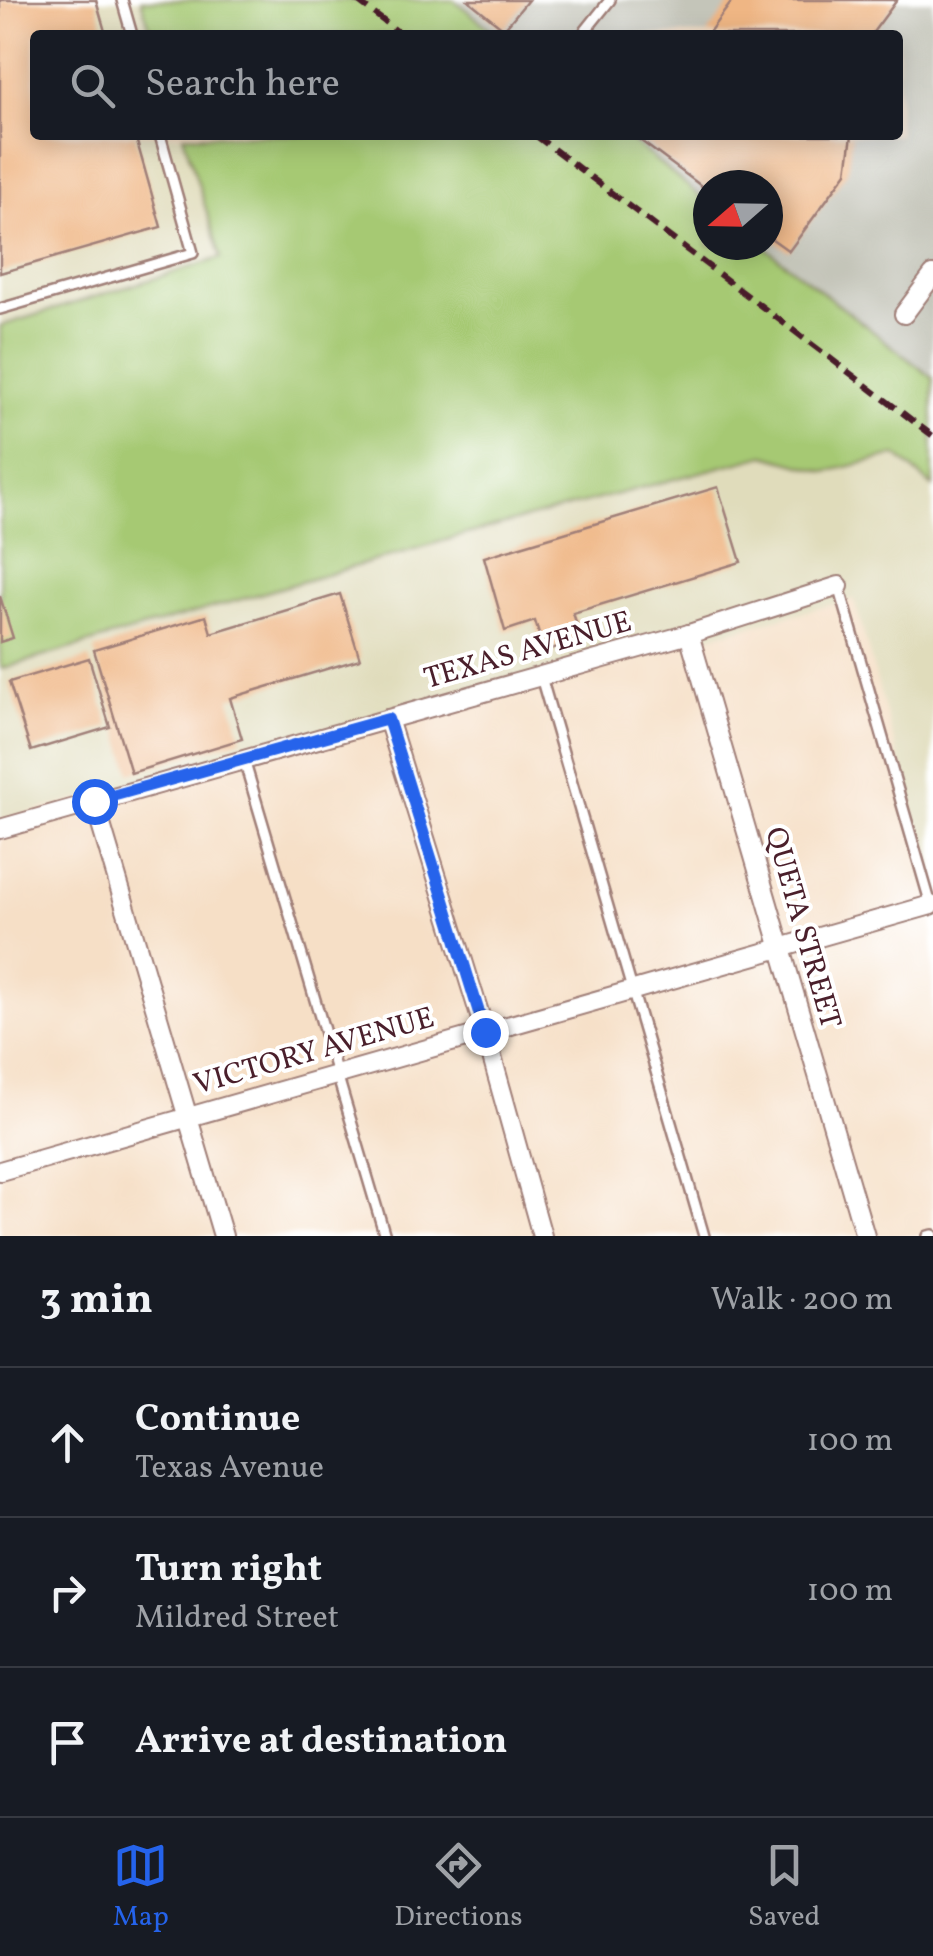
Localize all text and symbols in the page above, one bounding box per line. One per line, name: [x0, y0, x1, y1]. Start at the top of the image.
search box: [30, 30, 903, 140]
icon: search: [65, 58, 120, 113]
text: Search here: [145, 59, 340, 112]
north arrow: [693, 170, 783, 260]
street label: TEXAS AVENUE: [419, 601, 637, 701]
route start: [72, 779, 118, 825]
street label: QUETA STREET: [753, 822, 851, 1034]
street label: VICTORY AVENUE: [189, 998, 439, 1106]
route end: [463, 1010, 509, 1056]
text: 3 min: [40, 1272, 153, 1331]
text: Walk · 200 m: [710, 1279, 893, 1323]
text: Continue: [135, 1394, 300, 1447]
icon: ahead: [40, 1415, 95, 1470]
text: 100 m: [807, 1420, 893, 1464]
text: Texas Avenue: [135, 1447, 324, 1491]
text: Turn right: [135, 1544, 322, 1597]
icon: right: [40, 1565, 95, 1620]
text: 100 m: [807, 1570, 893, 1614]
text: Mildred Street: [135, 1597, 339, 1641]
icon: arrive: [40, 1715, 95, 1770]
text: Arrive at destination: [135, 1716, 508, 1769]
tab: Map: [113, 1838, 169, 1937]
tab: Directions: [394, 1838, 523, 1937]
tab: Saved: [748, 1838, 820, 1937]

